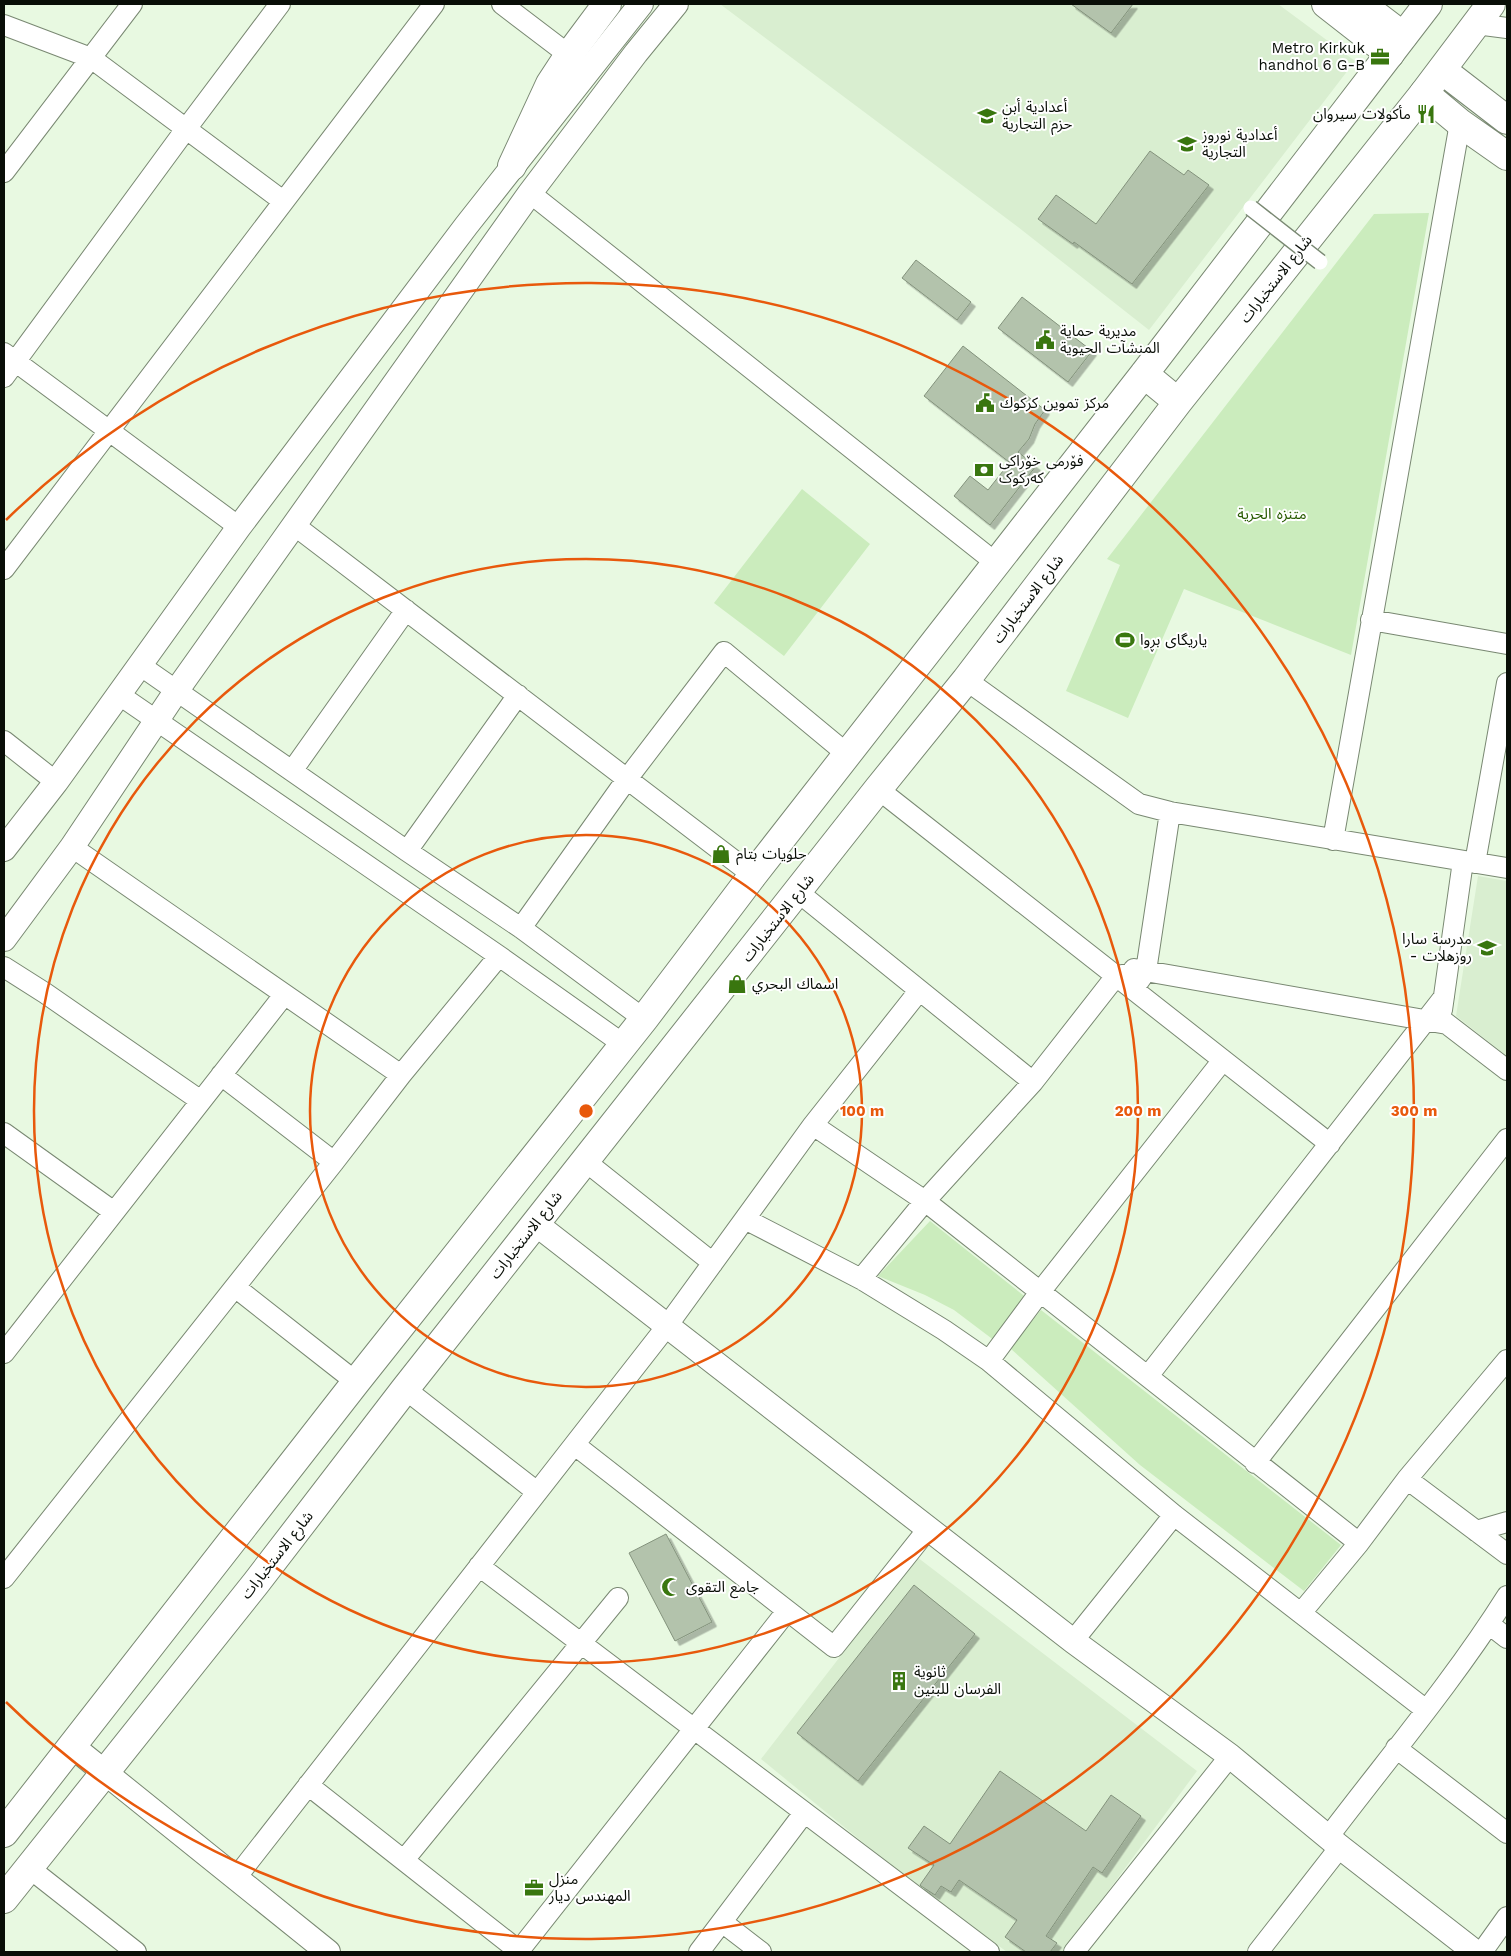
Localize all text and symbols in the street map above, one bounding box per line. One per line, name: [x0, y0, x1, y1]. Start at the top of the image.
place label: Metro Kirkuk handhol 6 G-B: [1259, 39, 1365, 74]
office icon: Metro Kirkuk handhol 6 G-B: [1369, 46, 1391, 68]
place label: أعدادية أبن حزم التجارية: [1002, 98, 1073, 135]
restaurant icon: مأكولات سيروان: [1415, 103, 1437, 125]
school or university icon: أعدادية أبن حزم التجارية: [976, 105, 998, 127]
place label: مأكولات سيروان: [1313, 105, 1411, 123]
place label: أعدادية نوروز التجارية: [1201, 126, 1278, 161]
school or university icon: أعدادية نوروز التجارية: [1176, 133, 1198, 155]
street label: شارع الاستخبارات: [1236, 231, 1318, 328]
place label: مديرية حماية المنشآت الحيوية: [1060, 322, 1160, 357]
public building icon: مديرية حماية المنشآت الحيوية: [1034, 329, 1056, 351]
public building icon: مركز تموين كركوك: [974, 392, 996, 414]
place label: مركز تموين كركوك: [1000, 394, 1109, 412]
place label: فۆرمی خۆراکی کەرکوک: [999, 452, 1084, 487]
bank icon: فۆرمی خۆراکی کەرکوک: [973, 459, 995, 481]
park label: متنزه الحرية: [1237, 505, 1307, 523]
street label: شارع الاستخبارات: [989, 551, 1070, 649]
sports icon: یاریگای بڕوا: [1114, 629, 1136, 651]
place label: یاریگای بڕوا: [1140, 631, 1207, 652]
shop icon: حلويات بتام: [710, 843, 732, 865]
place label: حلويات بتام: [736, 845, 807, 865]
street label: شارع الاستخبارات: [738, 870, 820, 967]
place label: مدرسة سارا - روزهلات: [1402, 930, 1472, 965]
school or university icon: مدرسة سارا - روزهلات: [1476, 937, 1498, 959]
shop icon: اسماك البحري: [726, 973, 748, 995]
place label: اسماك البحري: [752, 975, 838, 995]
centre of rings: [577, 1102, 595, 1120]
text: 100 m: [840, 1102, 884, 1120]
text: 200 m: [1115, 1102, 1161, 1120]
text: 300 m: [1391, 1102, 1437, 1120]
street label: شارع الاستخبارات: [486, 1187, 568, 1284]
street label: شارع الاستخبارات: [237, 1507, 319, 1604]
mosque icon: جامع التقوى: [660, 1576, 682, 1598]
place label: جامع التقوى: [686, 1578, 759, 1599]
place label: ثانوية الفرسان للبنين: [914, 1663, 1001, 1698]
building icon: ثانوية الفرسان للبنين: [888, 1670, 910, 1692]
place label: منزل المهندس ديار: [548, 1870, 631, 1905]
office icon: منزل المهندس ديار: [523, 1877, 545, 1899]

